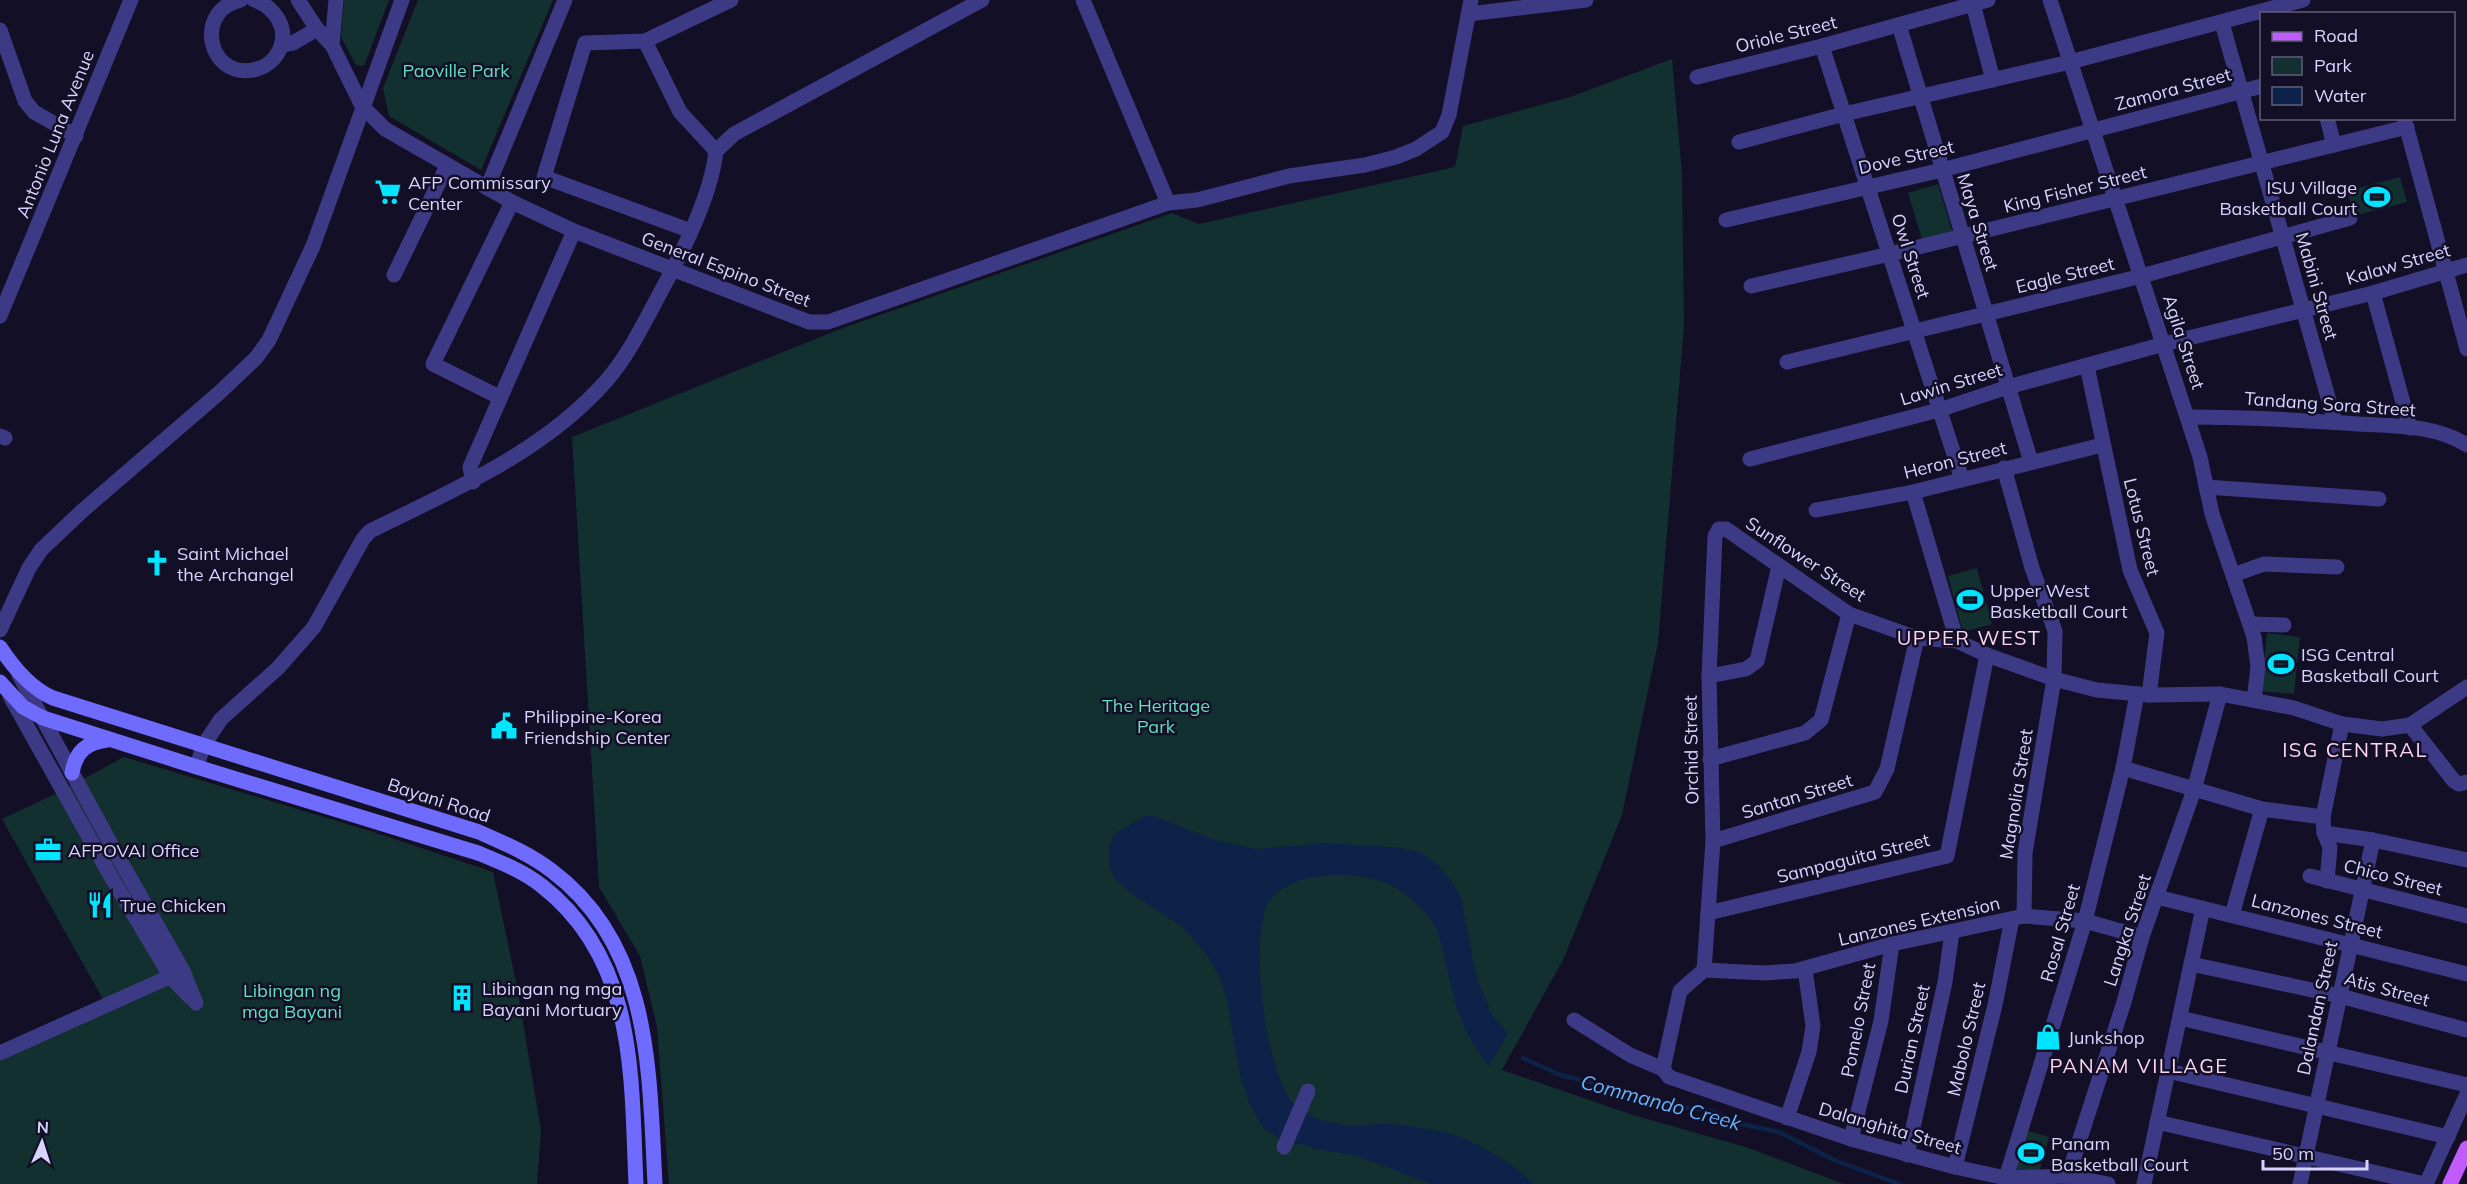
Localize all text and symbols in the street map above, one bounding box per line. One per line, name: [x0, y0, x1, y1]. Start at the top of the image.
street label: Oriole Street: [1733, 10, 1839, 58]
legend: [2260, 12, 2455, 120]
text: Road: [2314, 24, 2358, 47]
street label: Antonio Luna Avenue: [11, 47, 99, 221]
text: Park: [2314, 54, 2353, 77]
park label: Paoville Park: [402, 59, 510, 82]
street label: Zamora Street: [2112, 62, 2234, 116]
text: Water: [2314, 84, 2367, 107]
street label: Dove Street: [1856, 135, 1956, 179]
street label: King Fisher Street: [2001, 160, 2149, 218]
street label: Maya Street: [1952, 170, 2004, 274]
place label: AFP Commissary Center: [408, 171, 551, 215]
place label: ISU Village Basketball Court: [2219, 176, 2357, 220]
supermarket icon: AFP Commissary Center: [373, 177, 403, 207]
sports icon: ISU Village Basketball Court: [2362, 182, 2392, 212]
street label: Owl Street: [1886, 210, 1936, 302]
street label: General Espino Street: [638, 226, 814, 312]
street label: Mabini Street: [2291, 230, 2343, 342]
street label: Kalaw Street: [2343, 238, 2453, 290]
street label: Eagle Street: [2013, 252, 2117, 298]
street label: Agila Street: [2158, 292, 2210, 392]
street label: Lawin Street: [1897, 358, 2005, 410]
street label: Tandang Sora Street: [2244, 387, 2416, 421]
street label: Heron Street: [1901, 436, 2009, 484]
street label: Lotus Street: [2119, 476, 2165, 578]
street label: Sunflower Street: [1741, 512, 1871, 606]
place label: Saint Michael the Archangel: [177, 542, 294, 586]
church icon: Saint Michael the Archangel: [142, 548, 172, 578]
place label: Upper West Basketball Court: [1990, 579, 2128, 623]
sports icon: Upper West Basketball Court: [1955, 585, 1985, 615]
district label: UPPER WEST: [1897, 625, 2041, 650]
place label: ISG Central Basketball Court: [2301, 643, 2439, 687]
sports icon: ISG Central Basketball Court: [2266, 649, 2296, 679]
park label: The Heritage Park: [1102, 694, 1210, 738]
street label: Orchid Street: [1679, 695, 1703, 805]
place label: Philippine-Korea Friendship Center: [524, 705, 670, 749]
public building icon: Philippine-Korea Friendship Center: [489, 711, 519, 741]
street label: Magnolia Street: [1994, 727, 2038, 861]
district label: ISG CENTRAL: [2282, 737, 2428, 762]
street label: Santan Street: [1739, 768, 1855, 824]
street label: Bayani Road: [385, 773, 493, 827]
street label: Sampaguita Street: [1774, 828, 1932, 888]
office icon: AFPOVAI Office: [33, 835, 63, 865]
place label: AFPOVAI Office: [68, 839, 199, 862]
street label: Chico Street: [2341, 854, 2445, 900]
street label: Langka Street: [2098, 871, 2156, 989]
street label: Rosal Street: [2035, 881, 2085, 985]
street label: Lanzones Street: [2249, 889, 2385, 943]
restaurant icon: True Chicken: [85, 890, 115, 920]
street label: Lanzones Extension: [1836, 891, 2002, 951]
place label: True Chicken: [120, 894, 226, 917]
street label: Dalandan Street: [2292, 939, 2342, 1077]
street label: Pomelo Street: [1836, 961, 1880, 1079]
street label: Atis Street: [2342, 967, 2432, 1011]
place label: Libingan ng mga Bayani Mortuary: [482, 977, 622, 1021]
park label: Libingan ng mga Bayani: [242, 979, 342, 1023]
street label: Mabolo Street: [1942, 980, 1990, 1098]
building icon: Libingan ng mga Bayani Mortuary: [447, 983, 477, 1013]
street label: Durian Street: [1889, 983, 1935, 1095]
shop icon: Junkshop: [2033, 1022, 2063, 1052]
place label: Junkshop: [2068, 1026, 2145, 1049]
district label: PANAM VILLAGE: [2049, 1053, 2229, 1078]
water label: Commando Creek: [1578, 1069, 1744, 1136]
street label: Dalanghita Street: [1816, 1097, 1964, 1159]
north arrow: [12, 1112, 72, 1172]
text: N: [36, 1117, 49, 1137]
place label: Panam Basketball Court: [2051, 1132, 2189, 1176]
scale bar: [2263, 1133, 2366, 1171]
sports icon: Panam Basketball Court: [2016, 1138, 2046, 1168]
text: 50 m: [2272, 1142, 2314, 1165]

